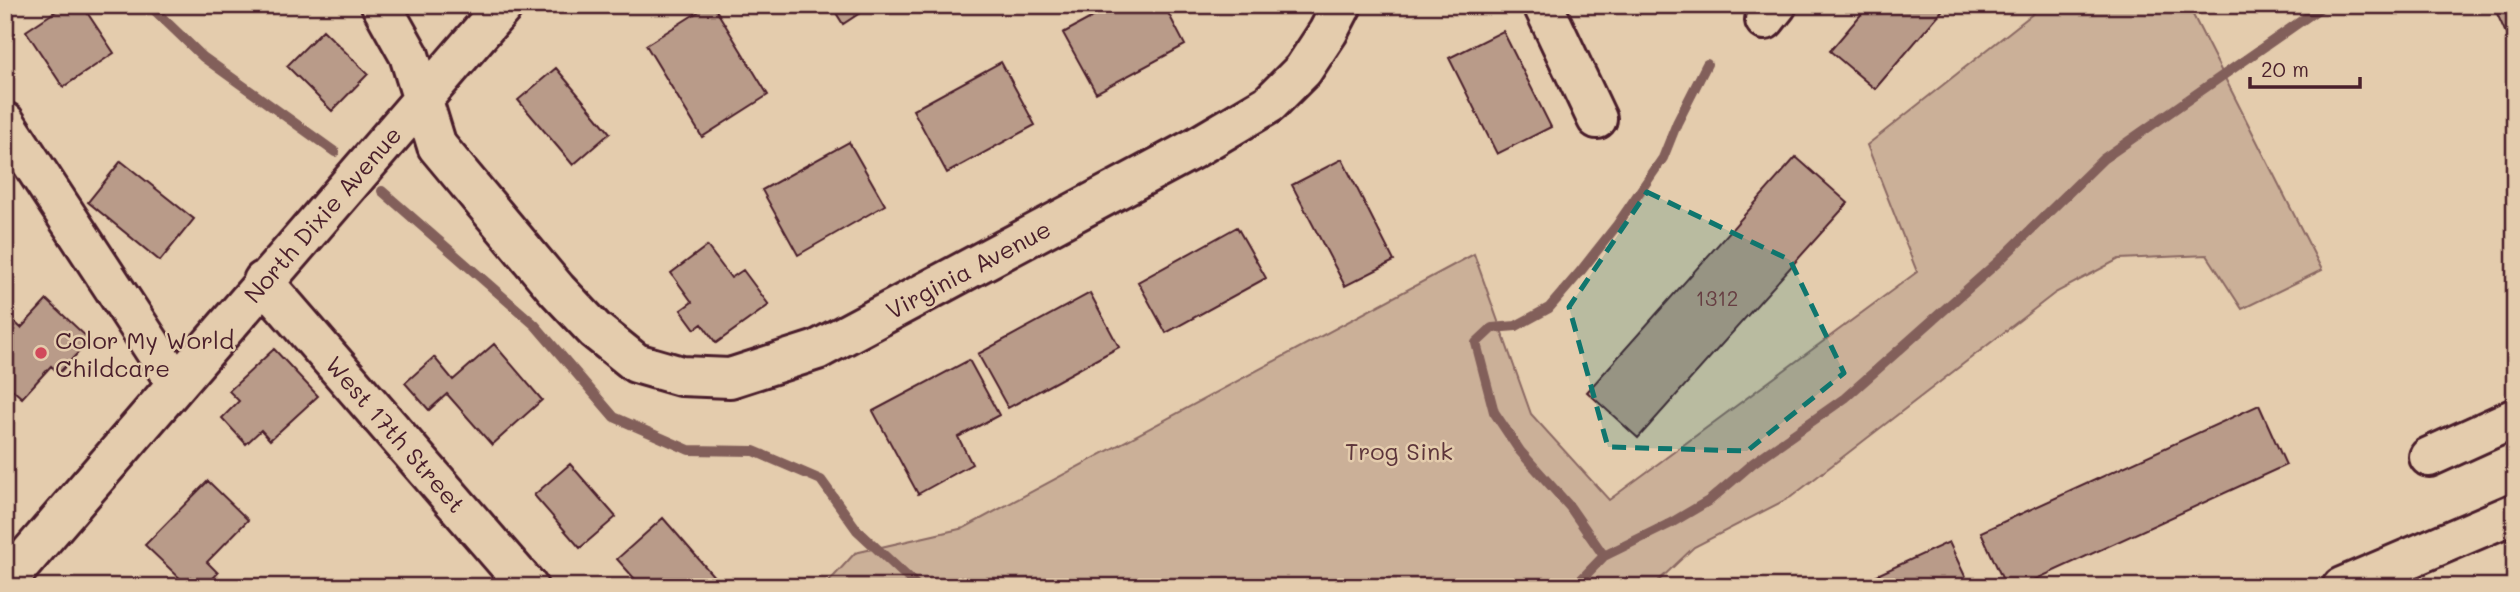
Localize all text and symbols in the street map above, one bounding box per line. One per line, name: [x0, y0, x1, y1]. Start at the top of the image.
scale bar: [2250, 46, 2361, 90]
text: 20 m: [2261, 55, 2309, 82]
street label: North Dixie Avenue: [237, 119, 407, 309]
street label: Virginia Avenue: [880, 212, 1056, 326]
house number: 1312: [1696, 284, 1738, 311]
place label: Color My World Childcare: [55, 324, 234, 383]
marker: Color My World Childcare: [33, 345, 49, 361]
street label: West 17th Street: [319, 349, 473, 519]
park label: Trog Sink: [1345, 435, 1453, 466]

